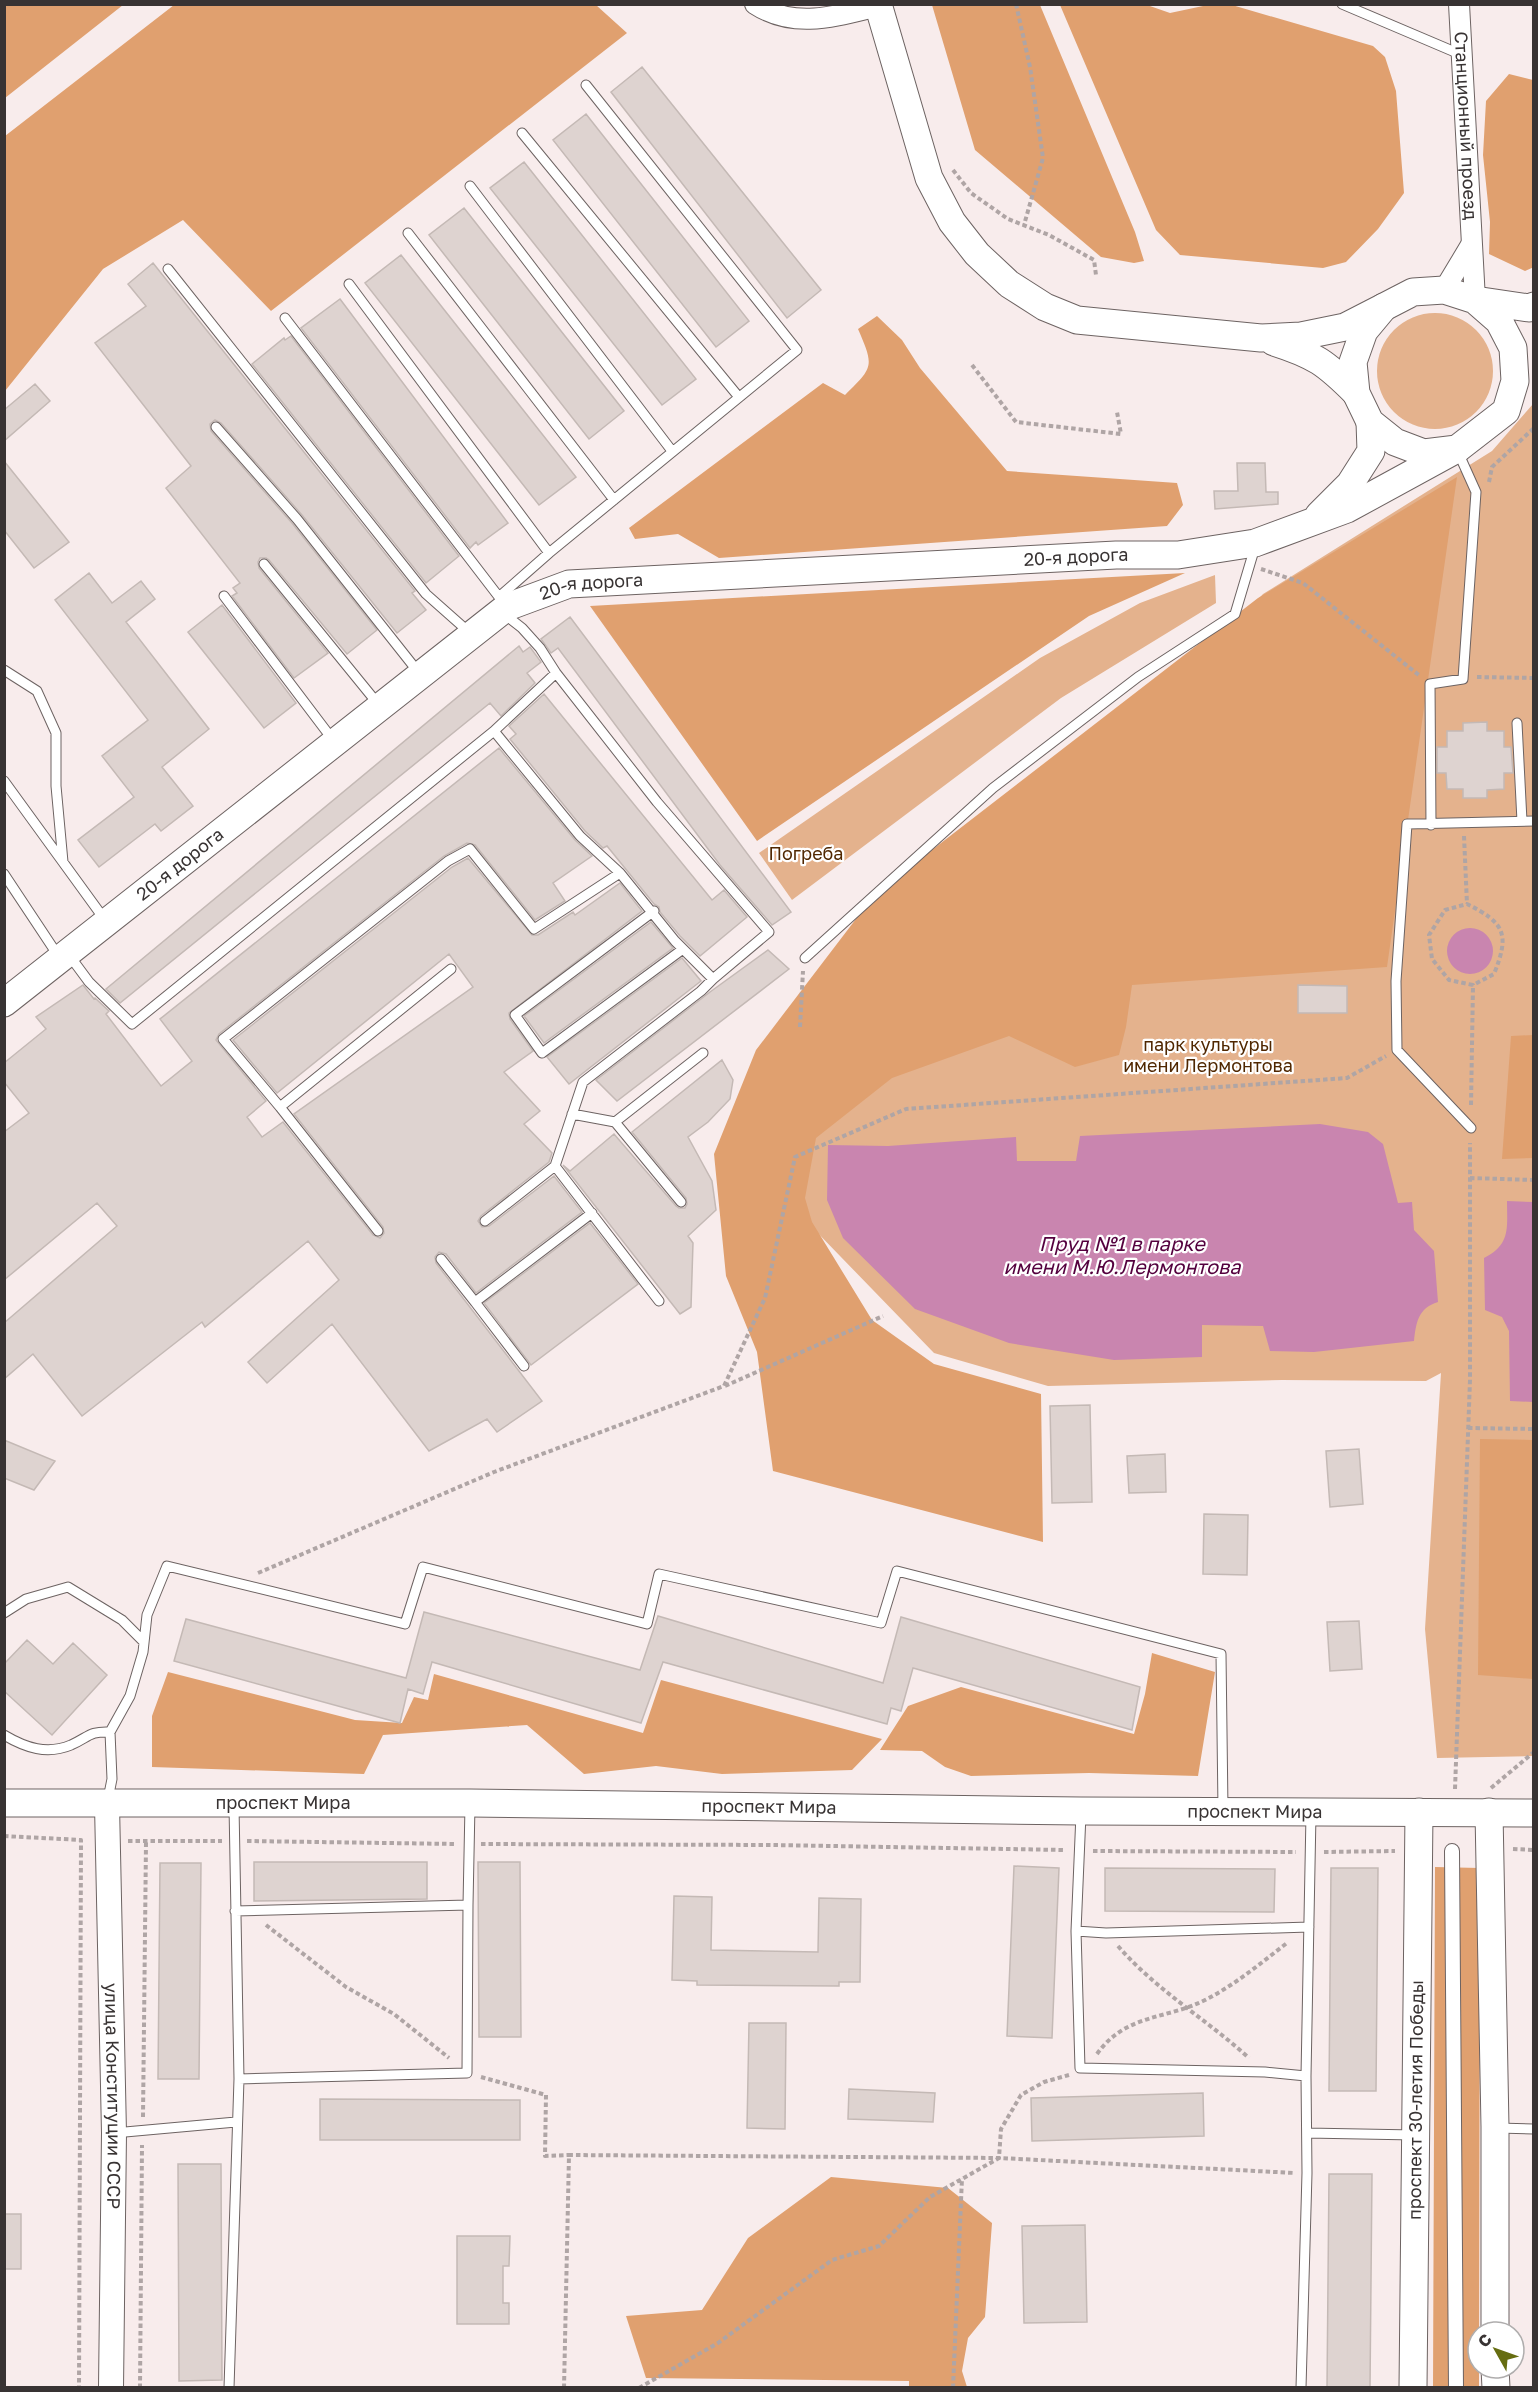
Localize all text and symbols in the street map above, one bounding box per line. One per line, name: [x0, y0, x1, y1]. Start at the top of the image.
street label: Станционный проезд: [1451, 31, 1483, 221]
street label: 20-я дорога: [1023, 543, 1128, 570]
street label: 20-я дорога: [536, 568, 644, 604]
street label: 20-я дорога: [131, 823, 227, 905]
park label: Погреба: [769, 842, 843, 864]
park label: парк культуры имени Лермонтова: [1123, 1033, 1293, 1076]
water label: Пруд №1 в парке имени М.Ю.Лермонтова: [1003, 1231, 1241, 1278]
street label: проспект Мира: [215, 1791, 351, 1813]
street label: проспект Мира: [701, 1794, 837, 1818]
street label: проспект Мира: [1187, 1799, 1323, 1822]
street label: проспект 30-летия Победы: [1403, 1980, 1427, 2220]
street label: улица Конституции СССР: [101, 1983, 126, 2209]
north arrow: [1466, 2320, 1526, 2380]
text: С: [1473, 2330, 1496, 2351]

